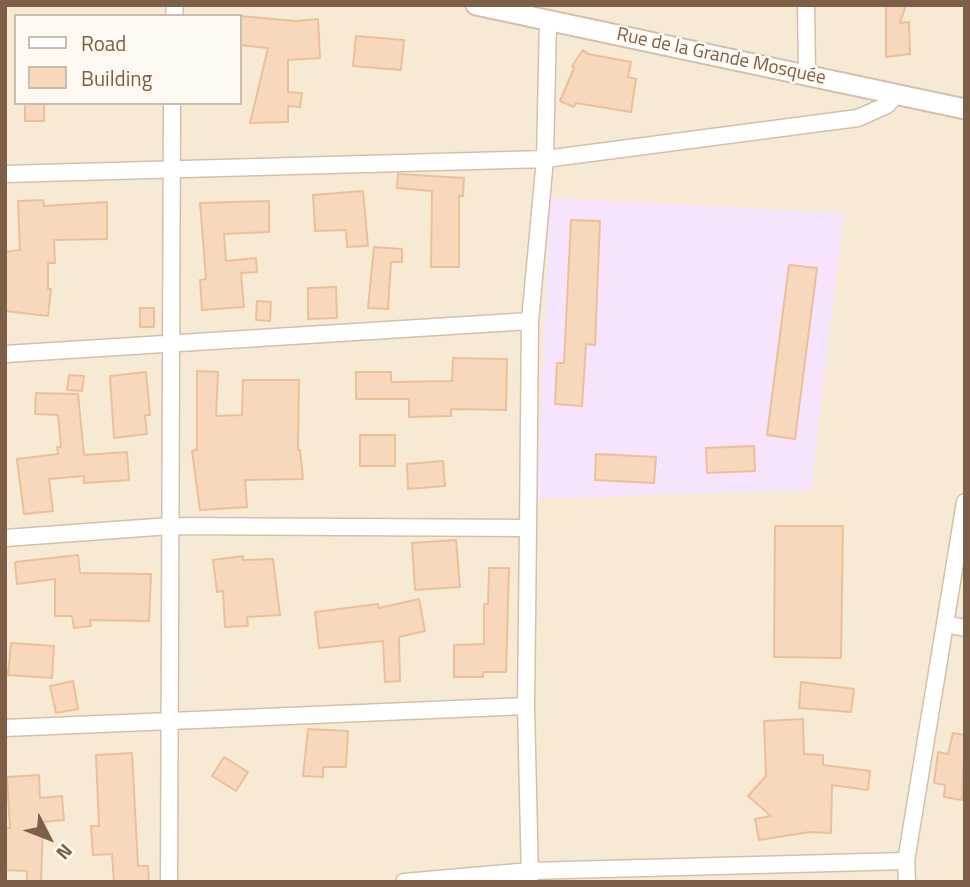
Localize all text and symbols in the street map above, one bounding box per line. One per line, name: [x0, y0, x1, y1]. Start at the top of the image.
legend: [14, 14, 242, 105]
street label: Rue de la Grande Mosquée: [614, 24, 828, 90]
text: Road: [81, 27, 126, 59]
text: Building: [81, 62, 152, 94]
north arrow: [14, 803, 84, 873]
text: N: [50, 838, 80, 867]

